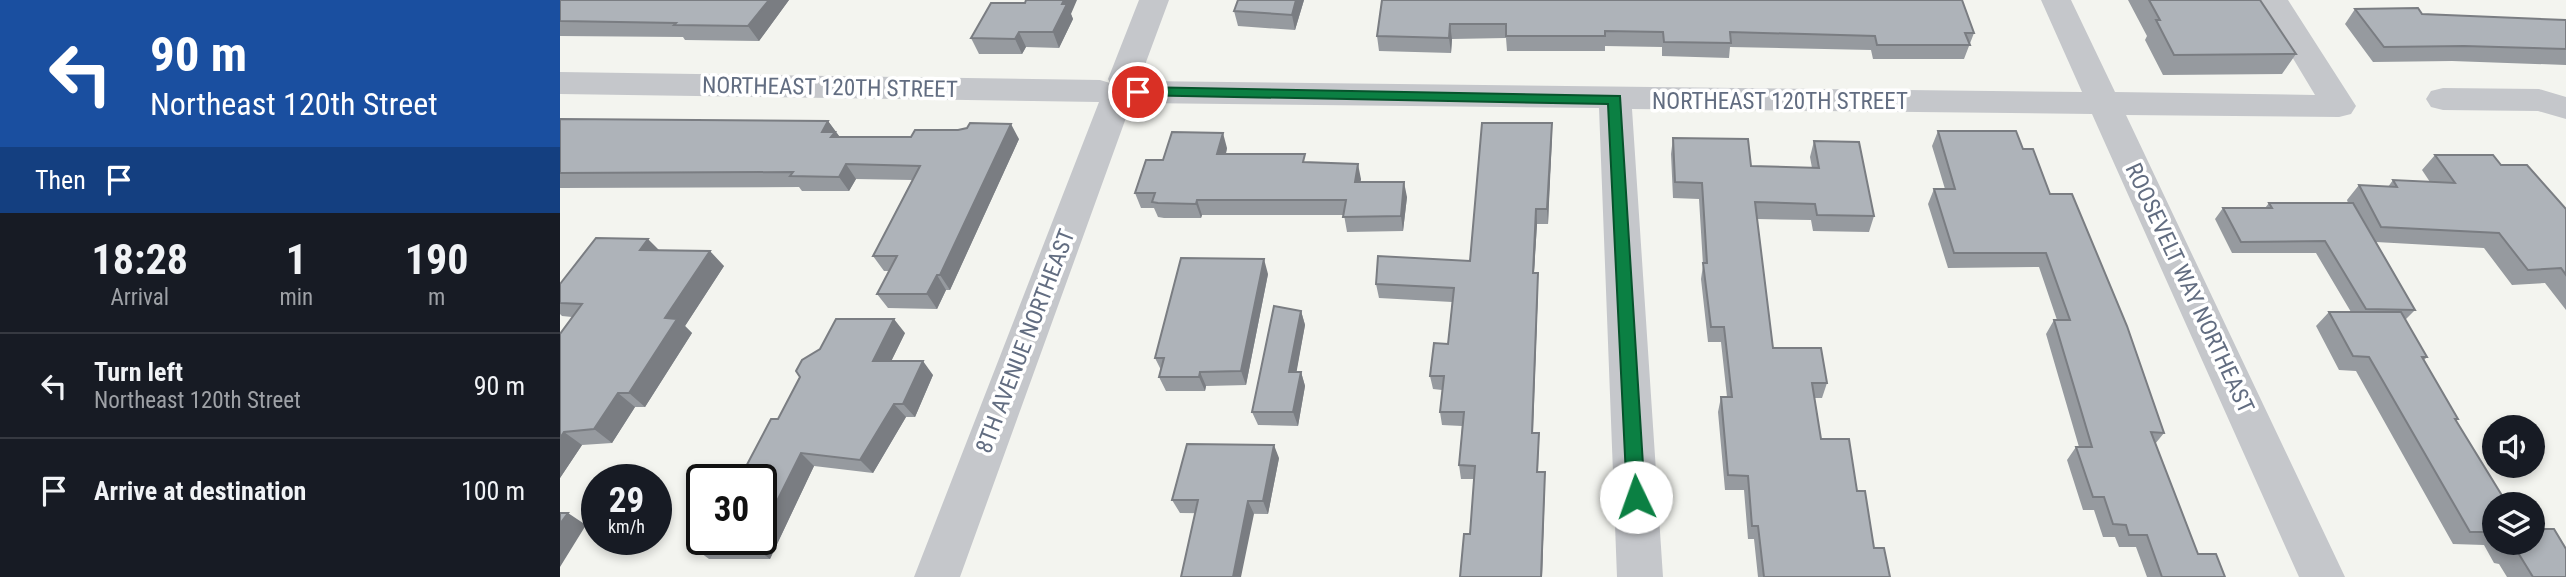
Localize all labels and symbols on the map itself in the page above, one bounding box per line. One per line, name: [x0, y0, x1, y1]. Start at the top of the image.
pin: [1108, 62, 1168, 122]
street label: NORTHEAST 120TH STREET: [702, 72, 958, 103]
street label: NORTHEAST 120TH STREET: [1652, 88, 1908, 115]
street label: ROOSEVELT WAY NORTHEAST: [2120, 159, 2259, 418]
street label: 8TH AVENUE NORTHEAST: [970, 225, 1081, 457]
position arrow: [1599, 460, 1673, 534]
speed limit sign: 30: [686, 464, 777, 555]

